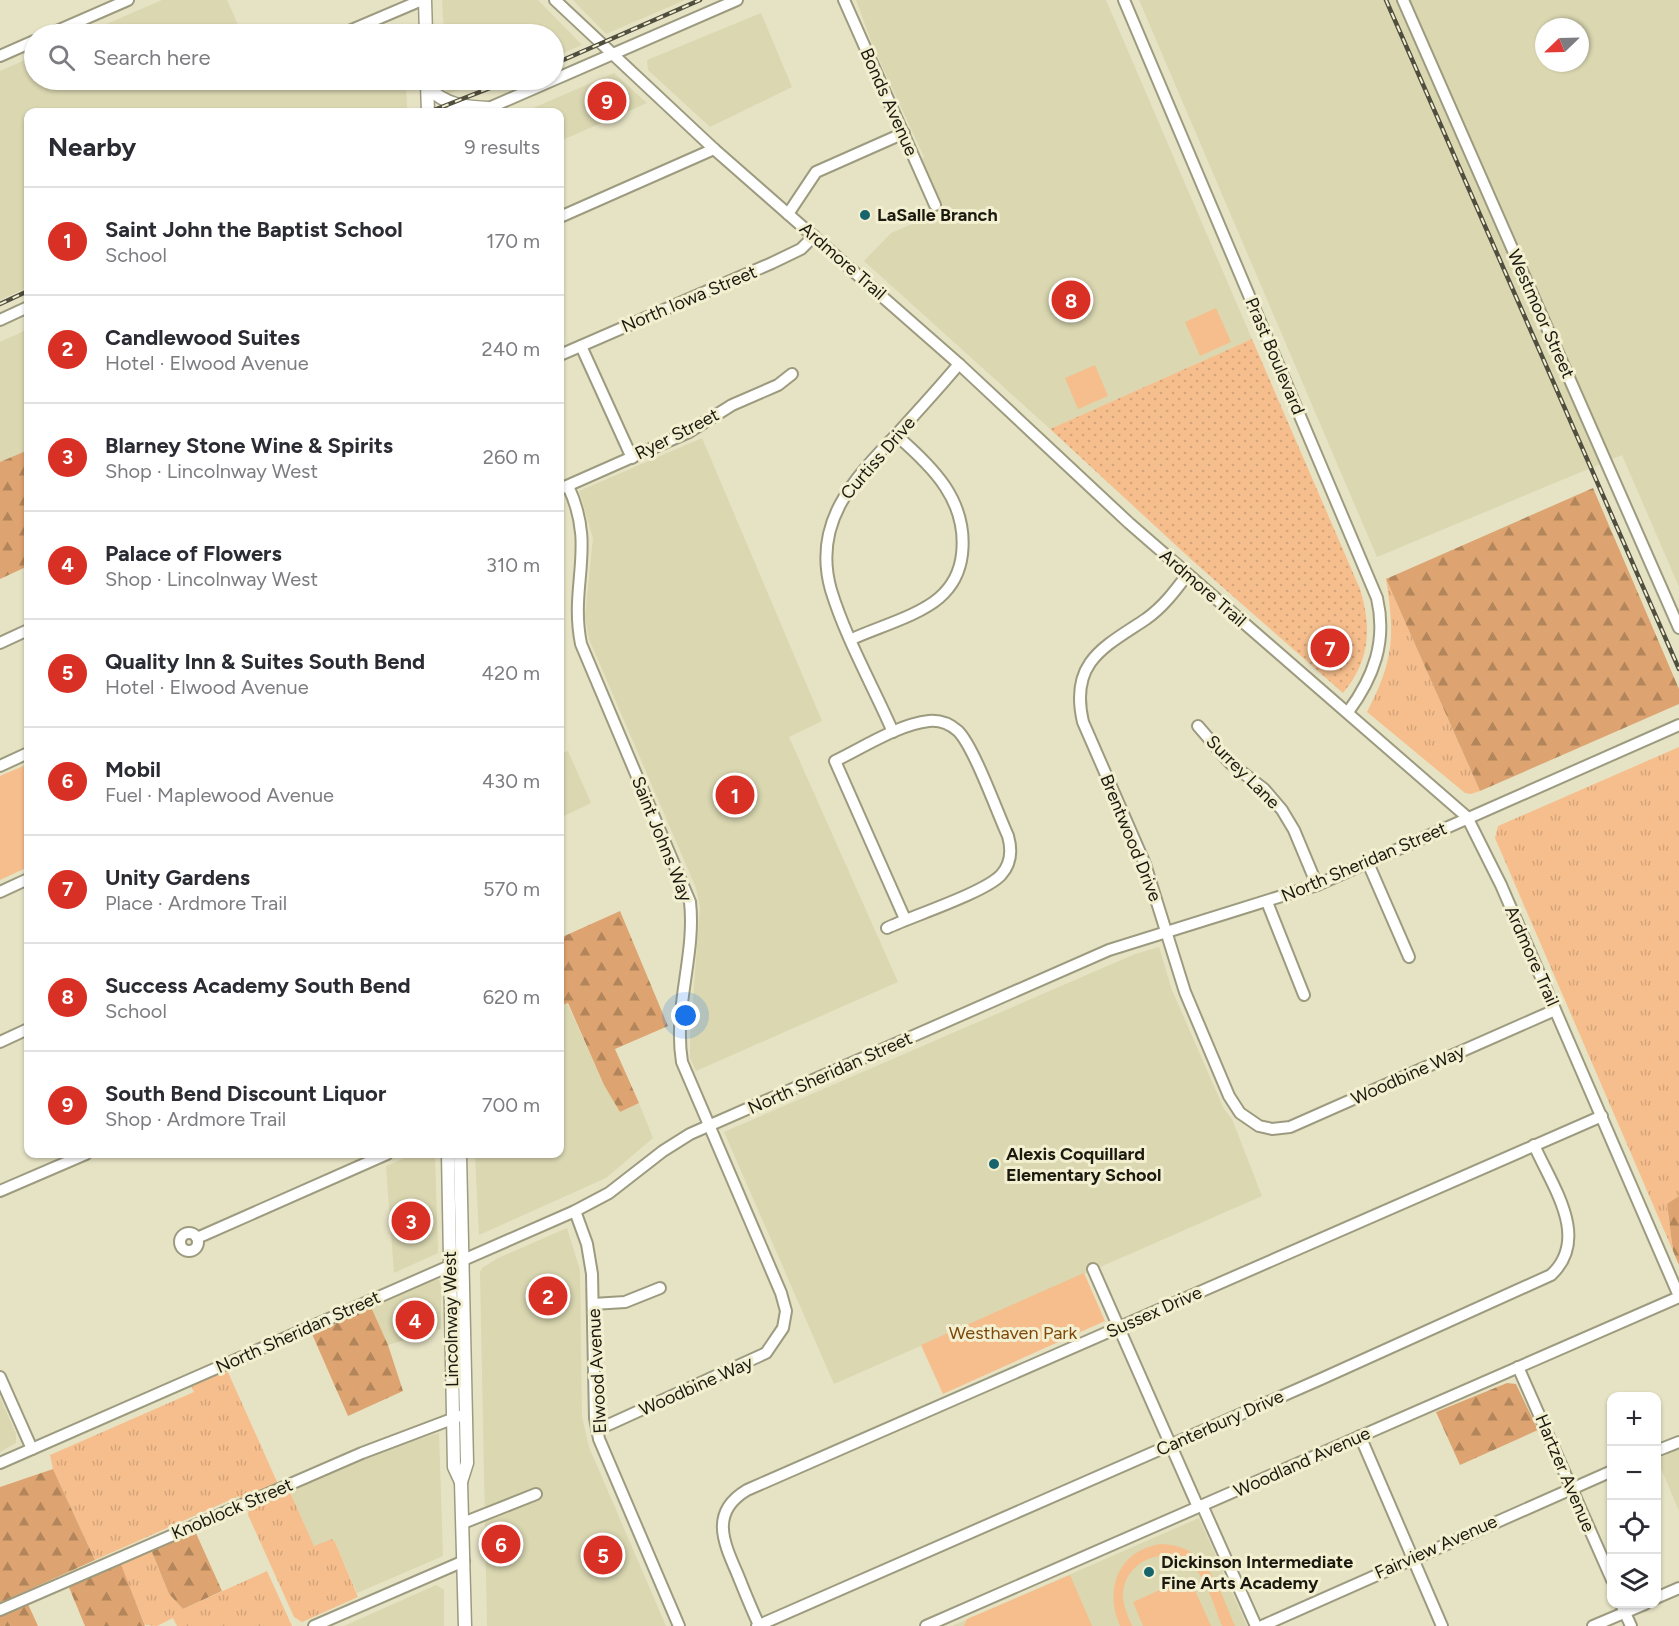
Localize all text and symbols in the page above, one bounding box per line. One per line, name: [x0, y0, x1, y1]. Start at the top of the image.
north arrow: [1535, 18, 1589, 72]
search box: [24, 24, 564, 90]
icon: search: [45, 41, 78, 74]
text: Search here: [93, 44, 211, 71]
street label: Bonds Avenue: [855, 45, 923, 159]
pin: 9: [588, 78, 626, 124]
text: Nearby: [48, 131, 136, 163]
text: 9 results: [464, 135, 540, 159]
place label: LaSalle Branch: [877, 204, 998, 226]
marker: LaSalle Branch: [858, 208, 872, 222]
text: Saint John the Baptist School: [105, 216, 403, 243]
street label: Ardmore Trail: [795, 217, 891, 305]
text: 1: [63, 229, 72, 253]
text: 170 m: [486, 229, 540, 253]
text: School: [105, 243, 167, 267]
street label: Westmoor Street: [1503, 246, 1579, 382]
street label: North Iowa Street: [618, 261, 760, 337]
pin: 8: [1052, 278, 1090, 322]
street label: Prast Boulevard: [1240, 294, 1310, 418]
text: Candlewood Suites: [105, 324, 300, 351]
text: 2: [62, 337, 73, 361]
text: 240 m: [482, 337, 540, 361]
text: Hotel · Elwood Avenue: [105, 351, 309, 375]
street label: Ryer Street: [631, 403, 723, 465]
street label: Curtiss Drive: [836, 412, 920, 504]
text: Blarney Stone Wine & Spirits: [105, 432, 393, 459]
text: 3: [62, 445, 73, 469]
text: 260 m: [483, 445, 540, 469]
text: Shop · Lincolnway West: [105, 459, 318, 483]
text: Palace of Flowers: [105, 540, 282, 567]
street label: Ardmore Trail: [1155, 544, 1251, 632]
text: 4: [61, 553, 74, 577]
text: 310 m: [486, 553, 540, 577]
text: Shop · Lincolnway West: [105, 567, 318, 591]
pin: 7: [1310, 626, 1350, 670]
text: Quality Inn & Suites South Bend: [105, 648, 425, 675]
text: 5: [62, 661, 73, 685]
text: 420 m: [482, 661, 540, 685]
text: Hotel · Elwood Avenue: [105, 675, 309, 699]
street label: Surrey Lane: [1202, 731, 1285, 814]
text: Mobil: [105, 756, 161, 783]
text: 6: [62, 769, 73, 793]
text: 430 m: [482, 769, 540, 793]
street label: Brentwood Drive: [1095, 771, 1167, 905]
pin: 1: [716, 772, 754, 818]
street label: Saint Johns Way: [627, 773, 697, 905]
text: Fuel · Maplewood Avenue: [105, 783, 334, 807]
street label: North Sheridan Street: [1278, 817, 1450, 907]
text: Unity Gardens: [105, 864, 250, 891]
text: 7: [62, 877, 73, 901]
text: 570 m: [483, 877, 540, 901]
text: Place · Ardmore Trail: [105, 891, 287, 915]
street label: Ardmore Trail: [1500, 902, 1564, 1010]
text: Success Academy South Bend: [105, 972, 411, 999]
text: 8: [61, 985, 74, 1009]
text: 620 m: [483, 985, 540, 1009]
text: School: [105, 999, 167, 1023]
your location: [671, 1001, 700, 1030]
street label: North Sheridan Street: [744, 1027, 916, 1119]
street label: Woodbine Way: [1348, 1040, 1469, 1110]
text: South Bend Discount Liquor: [105, 1080, 386, 1107]
text: 9: [62, 1093, 73, 1117]
text: 700 m: [482, 1093, 540, 1117]
text: Shop · Ardmore Trail: [105, 1107, 286, 1131]
place label: Alexis Coquillard Elementary School: [1006, 1143, 1161, 1186]
marker: Alexis Coquillard Elementary School: [987, 1157, 1001, 1171]
pin: 3: [392, 1198, 430, 1244]
street label: Lincolnway West: [439, 1251, 463, 1387]
pin: 2: [528, 1274, 568, 1318]
street label: Sussex Drive: [1103, 1281, 1205, 1343]
street label: North Sheridan Street: [212, 1286, 384, 1378]
pin: 4: [396, 1298, 434, 1342]
street label: Elwood Avenue: [583, 1308, 611, 1434]
park label: Westhaven Park: [949, 1322, 1077, 1344]
street label: Woodbine Way: [636, 1351, 757, 1421]
street label: Canterbury Drive: [1153, 1385, 1287, 1461]
map controls: [1607, 1392, 1661, 1608]
button: +: [1607, 1392, 1661, 1446]
street label: Hartzer Avenue: [1530, 1411, 1600, 1535]
street label: Woodland Avenue: [1230, 1422, 1374, 1502]
button: −: [1607, 1446, 1661, 1500]
street label: Knoblock Street: [168, 1473, 296, 1544]
button: locate: [1607, 1500, 1661, 1554]
street label: Fairview Avenue: [1371, 1510, 1501, 1584]
pin: 6: [482, 1522, 520, 1566]
pin: 5: [584, 1532, 622, 1578]
place label: Dickinson Intermediate Fine Arts Academy: [1161, 1551, 1353, 1594]
button: layers: [1607, 1554, 1661, 1608]
marker: Dickinson Intermediate Fine Arts Academy: [1142, 1565, 1156, 1579]

